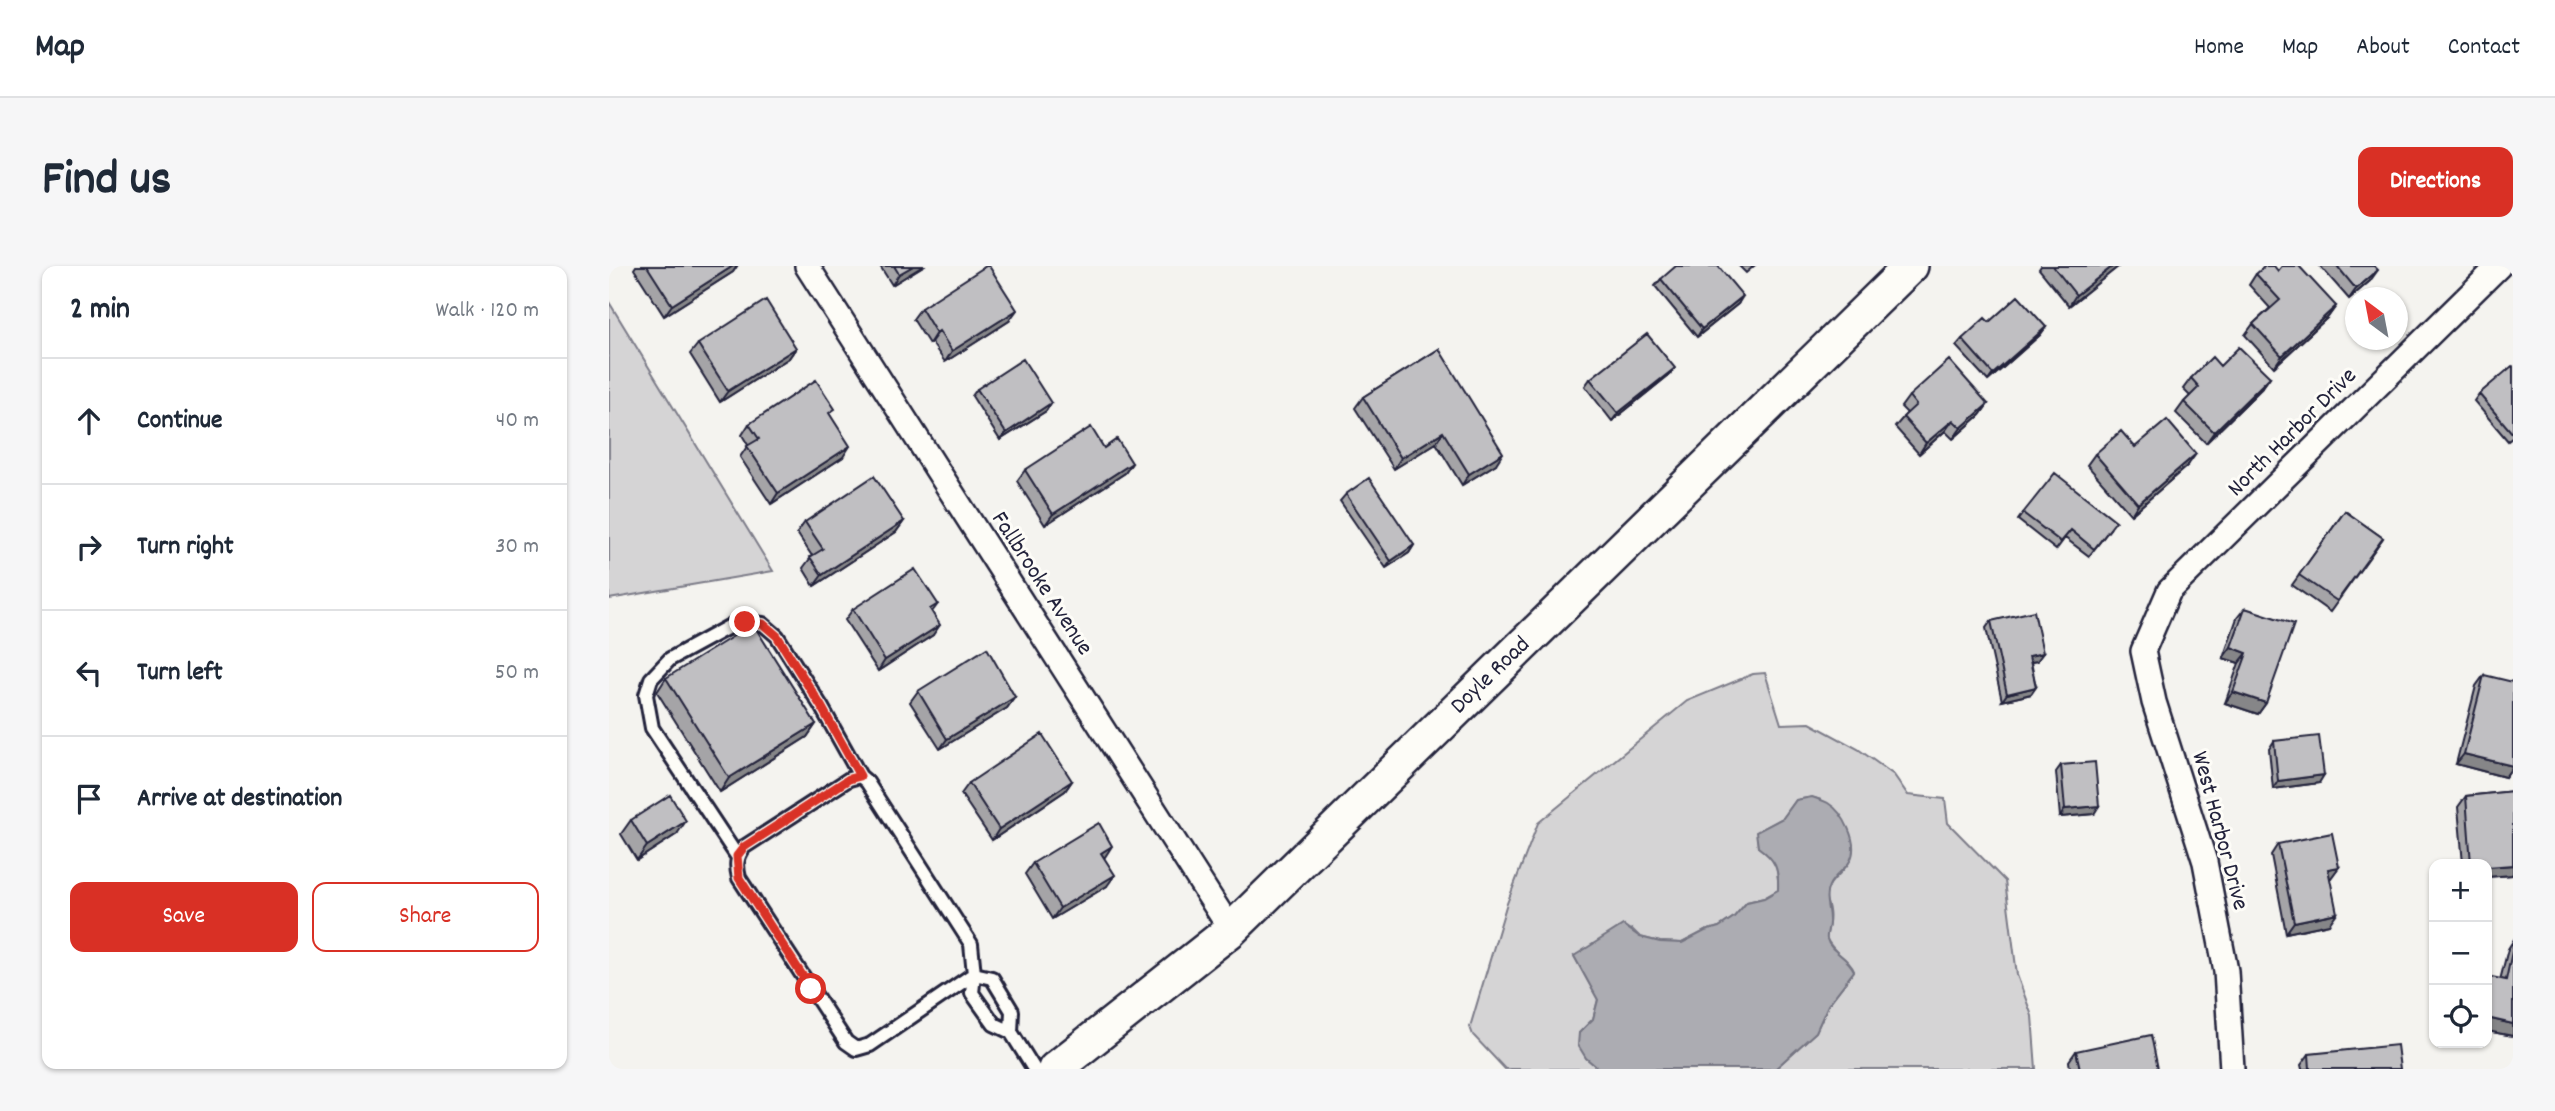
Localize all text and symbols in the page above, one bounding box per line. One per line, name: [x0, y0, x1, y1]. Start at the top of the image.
text: Map: [35, 25, 85, 72]
text: Home: [2194, 31, 2244, 65]
text: Map: [2282, 31, 2318, 65]
text: About: [2356, 31, 2410, 65]
text: Contact: [2448, 31, 2520, 65]
text: Find us: [42, 147, 171, 217]
button: Directions: [2358, 147, 2513, 217]
north arrow: [2345, 287, 2408, 350]
text: 2 min: [70, 290, 130, 333]
text: Walk · 120 m: [436, 295, 539, 328]
street label: North Harbor Drive: [2221, 361, 2365, 505]
icon: ahead: [70, 402, 108, 440]
text: Continue: [137, 403, 222, 440]
text: 40 m: [496, 405, 539, 438]
street label: Fallbrooke Avenue: [982, 505, 1100, 663]
icon: right: [70, 528, 108, 566]
text: Turn right: [137, 529, 234, 566]
text: 30 m: [495, 531, 539, 564]
route end: [729, 606, 760, 637]
street label: Doyle Road: [1443, 629, 1539, 723]
icon: left: [70, 654, 108, 692]
text: Turn left: [137, 655, 223, 692]
text: 50 m: [495, 657, 539, 690]
street label: West Harbor Drive: [2181, 748, 2257, 914]
icon: arrive: [70, 780, 108, 818]
text: Arrive at destination: [137, 781, 342, 818]
map controls: [2429, 859, 2492, 1048]
button: +: [2429, 859, 2492, 922]
button: Save: [70, 882, 298, 952]
button: Share: [312, 882, 539, 952]
button: −: [2429, 922, 2492, 985]
route start: [795, 973, 826, 1004]
button: locate: [2429, 985, 2492, 1048]

